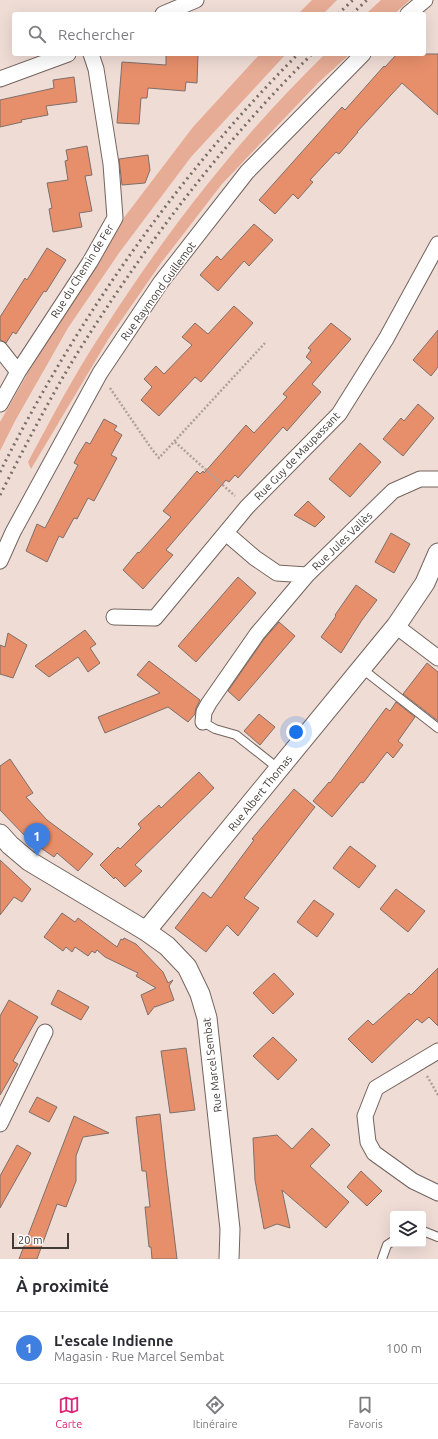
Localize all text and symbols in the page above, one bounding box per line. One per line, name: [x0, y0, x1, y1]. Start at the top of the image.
search box: [12, 12, 426, 56]
icon: search: [26, 23, 48, 45]
text: Rechercher: [58, 26, 135, 43]
street label: Rue du Chemin de Fer: [48, 221, 116, 320]
street label: Rue Raymond Guillemot: [118, 239, 198, 343]
street label: Rue Guy de Maupassant: [252, 409, 343, 502]
street label: Rue Jules Vallès: [310, 509, 375, 573]
your location: [286, 722, 306, 742]
street label: Rue Albert Thomas: [226, 753, 294, 833]
pin: 1: [24, 823, 50, 856]
street label: Rue Marcel Sembat: [200, 1016, 224, 1113]
map controls: [390, 1211, 426, 1247]
button: layers: [390, 1211, 426, 1247]
scale bar: [12, 1231, 69, 1250]
text: 20 m: [18, 1234, 42, 1246]
text: À proximité: [16, 1276, 109, 1295]
text: L'escale Indienne: [54, 1332, 173, 1349]
text: 1: [25, 1341, 33, 1355]
text: 100 m: [386, 1341, 422, 1355]
text: Magasin · Rue Marcel Sembat: [54, 1349, 224, 1363]
tab: Carte: [55, 1394, 82, 1430]
tab: Itinéraire: [193, 1394, 238, 1430]
tab: Favoris: [348, 1394, 383, 1430]

